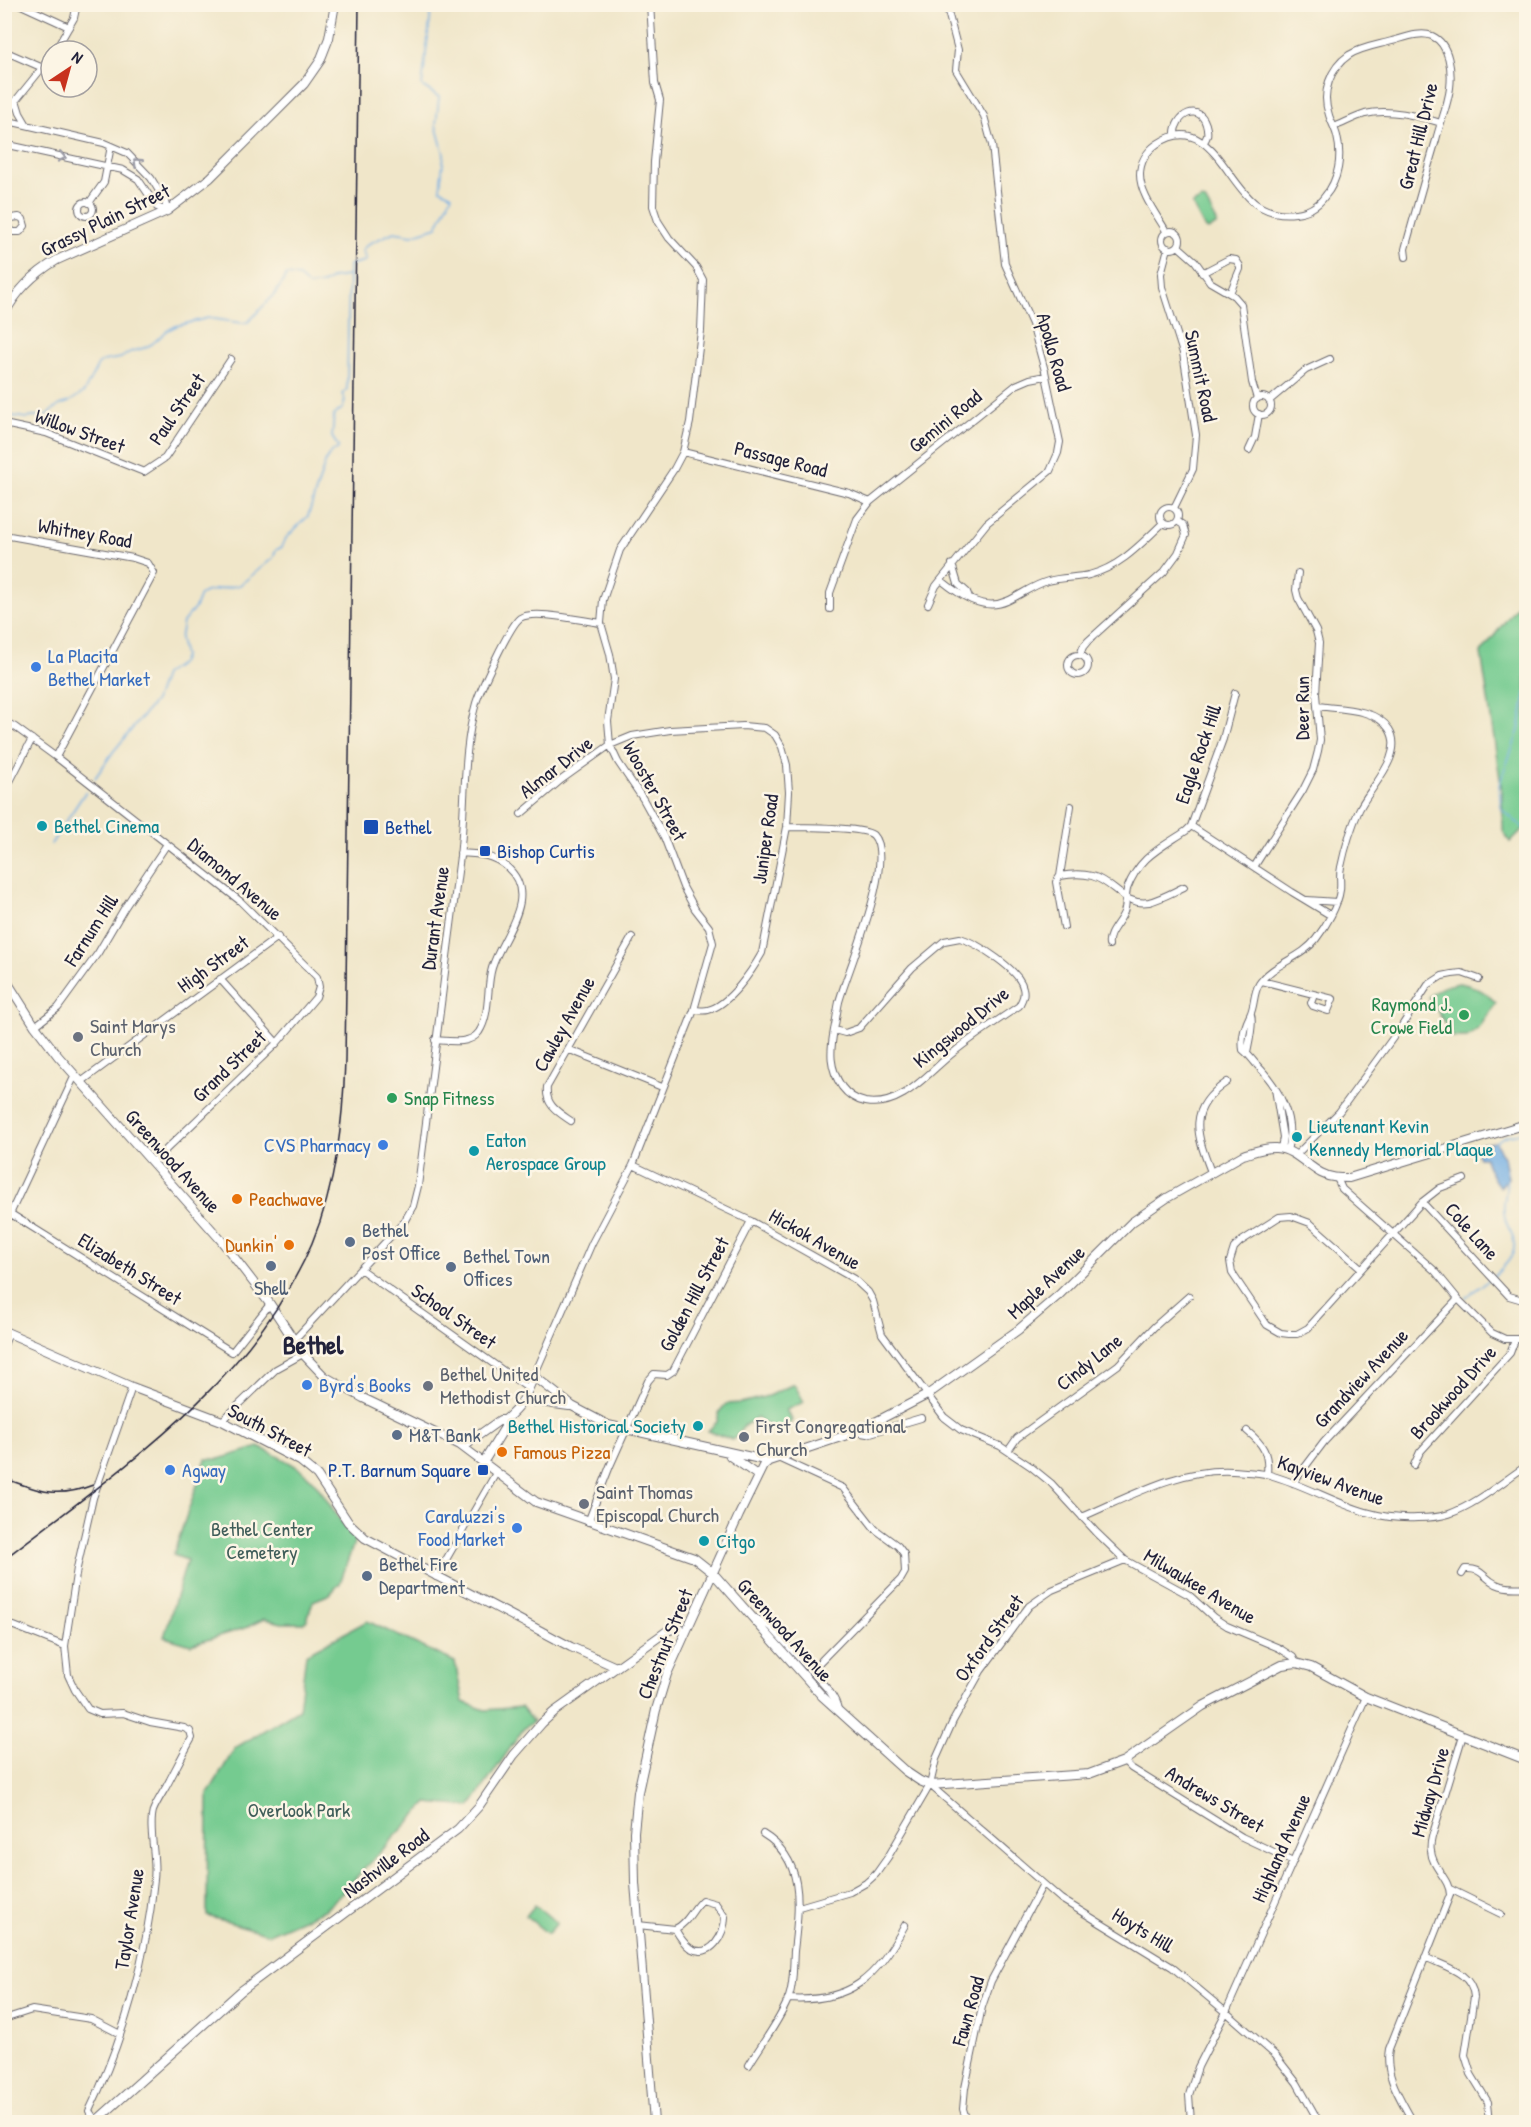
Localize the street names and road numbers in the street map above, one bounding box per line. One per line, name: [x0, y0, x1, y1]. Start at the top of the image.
street label: Great Hill Drive: [1391, 80, 1444, 192]
street label: Grassy Plain Street: [35, 176, 175, 263]
street label: Apollo Road: [1030, 309, 1079, 394]
street label: Summit Road: [1179, 328, 1224, 424]
street label: Paul Street: [142, 366, 212, 450]
street label: Gemini Road: [903, 383, 987, 458]
street label: Willow Street: [31, 402, 130, 460]
street label: Passage Road: [732, 434, 831, 483]
street label: Whitney Road: [36, 511, 134, 554]
street label: Deer Run: [1288, 676, 1315, 740]
street label: Eagle Rock Hill: [1168, 700, 1227, 807]
street label: Almar Drive: [513, 729, 598, 804]
street label: Wooster Street: [617, 736, 694, 846]
street label: Juniper Road: [745, 792, 784, 886]
street label: Diamond Avenue: [182, 831, 288, 926]
street label: Durant Avenue: [414, 864, 455, 971]
street label: Farnum Hill: [57, 888, 124, 972]
street label: High Street: [171, 928, 255, 999]
street label: Cawley Avenue: [526, 971, 601, 1076]
street label: Kingswood Drive: [907, 980, 1014, 1074]
street label: Grand Street: [186, 1023, 272, 1108]
street label: Greenwood Avenue: [120, 1103, 227, 1218]
street label: Cole Lane: [1439, 1196, 1506, 1265]
street label: Hickok Avenue: [765, 1201, 866, 1276]
street label: Elizabeth Street: [73, 1226, 188, 1312]
street label: Golden Hill Street: [652, 1231, 736, 1356]
street label: Maple Avenue: [1001, 1239, 1090, 1325]
street label: School Street: [406, 1276, 503, 1355]
street label: Grandview Avenue: [1307, 1322, 1414, 1433]
street label: Cindy Lane: [1050, 1327, 1127, 1397]
street label: Brookwood Drive: [1403, 1339, 1502, 1444]
street label: South Street: [223, 1396, 318, 1464]
street label: Kayview Avenue: [1274, 1448, 1388, 1511]
street label: Milwaukee Avenue: [1139, 1541, 1261, 1630]
street label: Greenwood Avenue: [732, 1572, 839, 1687]
street label: Chestnut Street: [630, 1583, 699, 1703]
street label: Oxford Street: [948, 1588, 1030, 1687]
street label: Midway Drive: [1404, 1744, 1455, 1840]
street label: Andrews Street: [1161, 1759, 1270, 1839]
street label: Highland Avenue: [1245, 1789, 1317, 1906]
street label: Nashville Road: [337, 1821, 434, 1904]
street label: Taylor Avenue: [107, 1866, 150, 1971]
street label: Hoyts Hill: [1107, 1901, 1179, 1959]
street label: Fawn Road: [944, 1973, 990, 2050]

